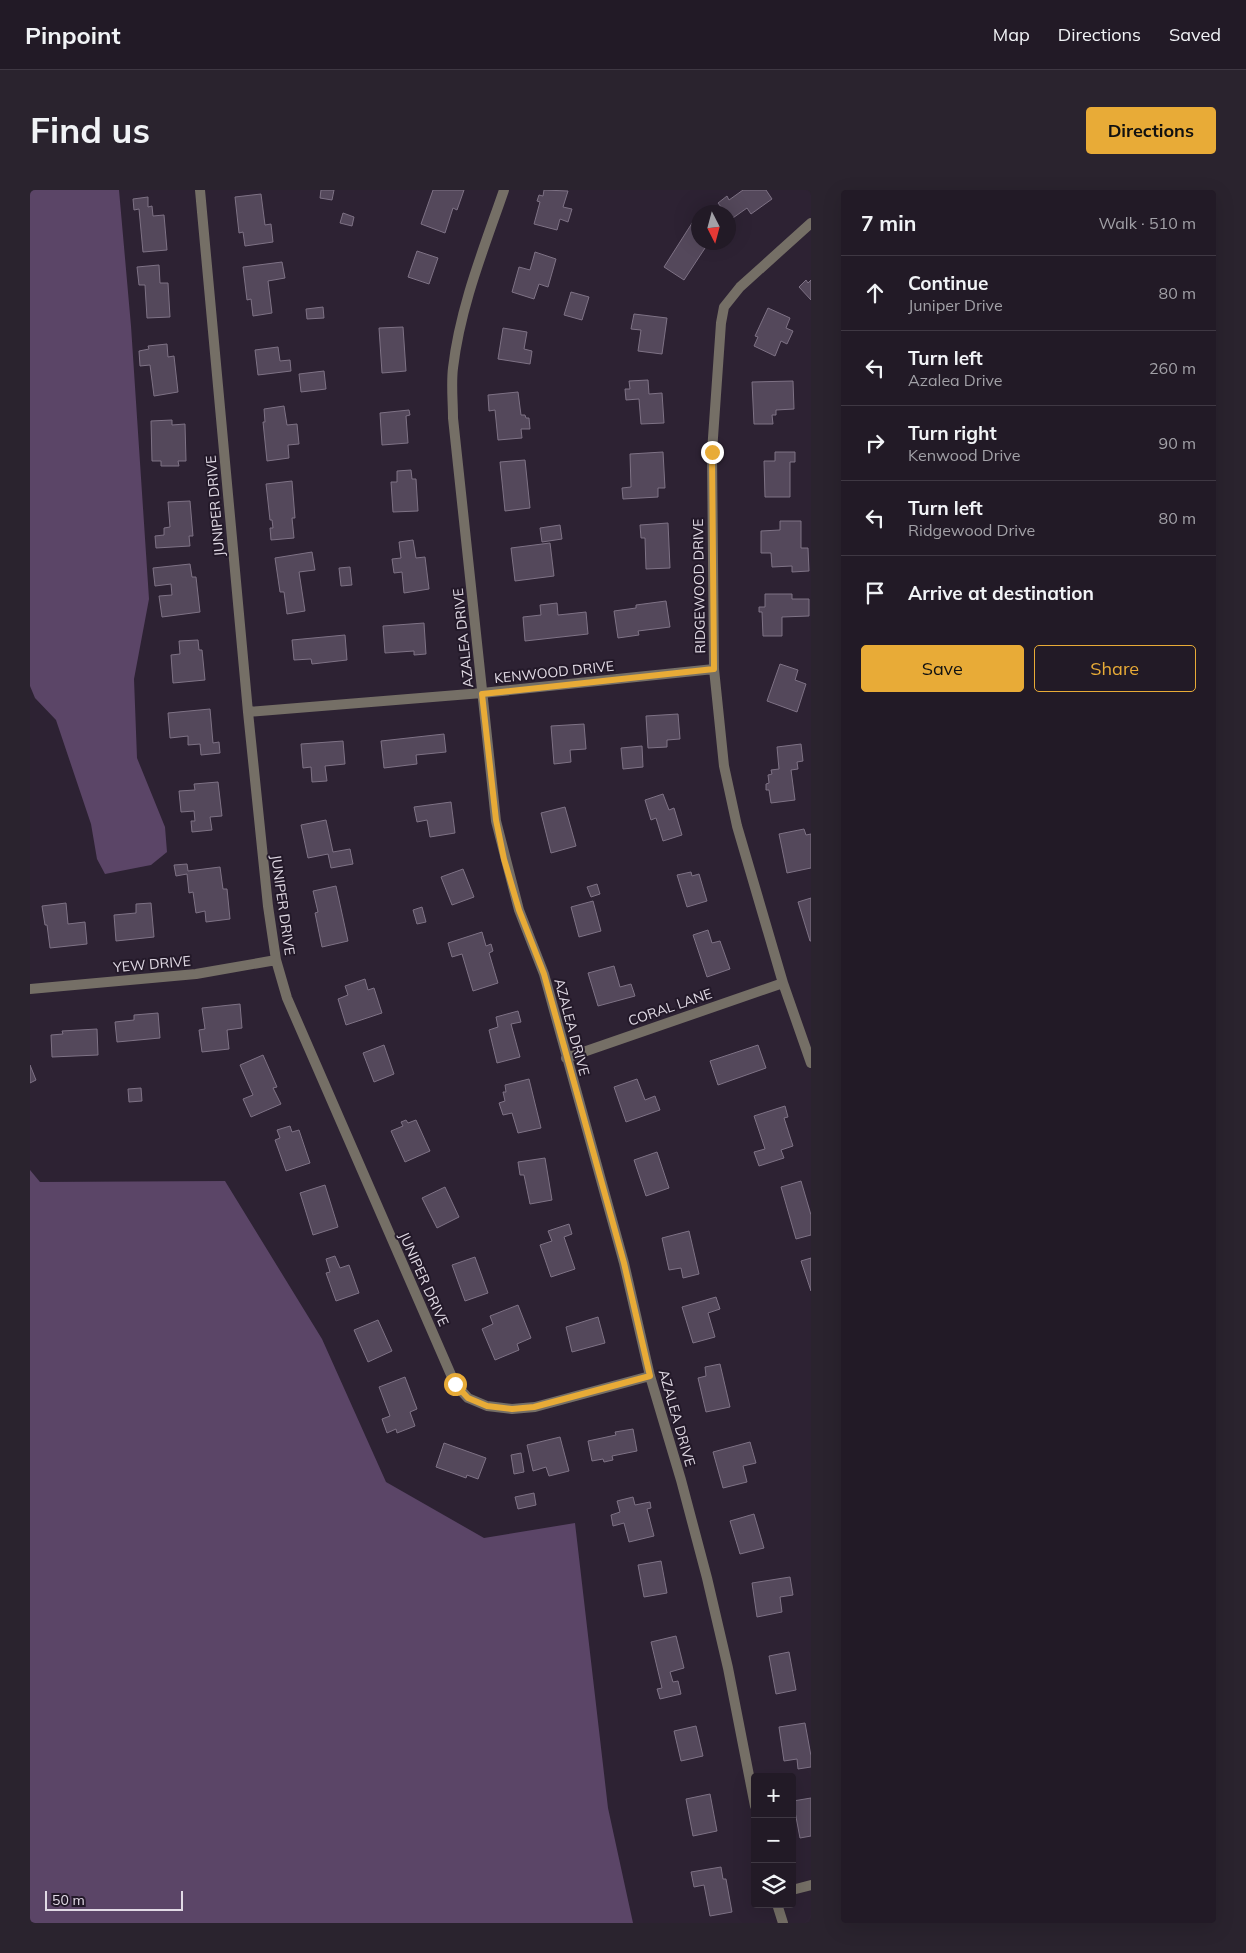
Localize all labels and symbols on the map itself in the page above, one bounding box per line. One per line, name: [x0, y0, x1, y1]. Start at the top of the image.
north arrow: [691, 205, 736, 250]
route end: [701, 441, 724, 464]
street label: JUNIPER DRIVE: [202, 455, 228, 557]
street label: RIDGEWOOD DRIVE: [689, 518, 709, 654]
street label: AZALEA DRIVE: [449, 587, 477, 689]
street label: KENWOOD DRIVE: [493, 657, 615, 687]
street label: JUNIPER DRIVE: [267, 854, 299, 956]
street label: YEW DRIVE: [111, 952, 192, 976]
street label: AZALEA DRIVE: [550, 976, 594, 1078]
street label: CORAL LANE: [626, 984, 714, 1030]
street label: JUNIPER DRIVE: [395, 1229, 453, 1329]
street label: AZALEA DRIVE: [655, 1367, 699, 1469]
route start: [444, 1373, 467, 1396]
scale bar: [45, 1888, 182, 1911]

